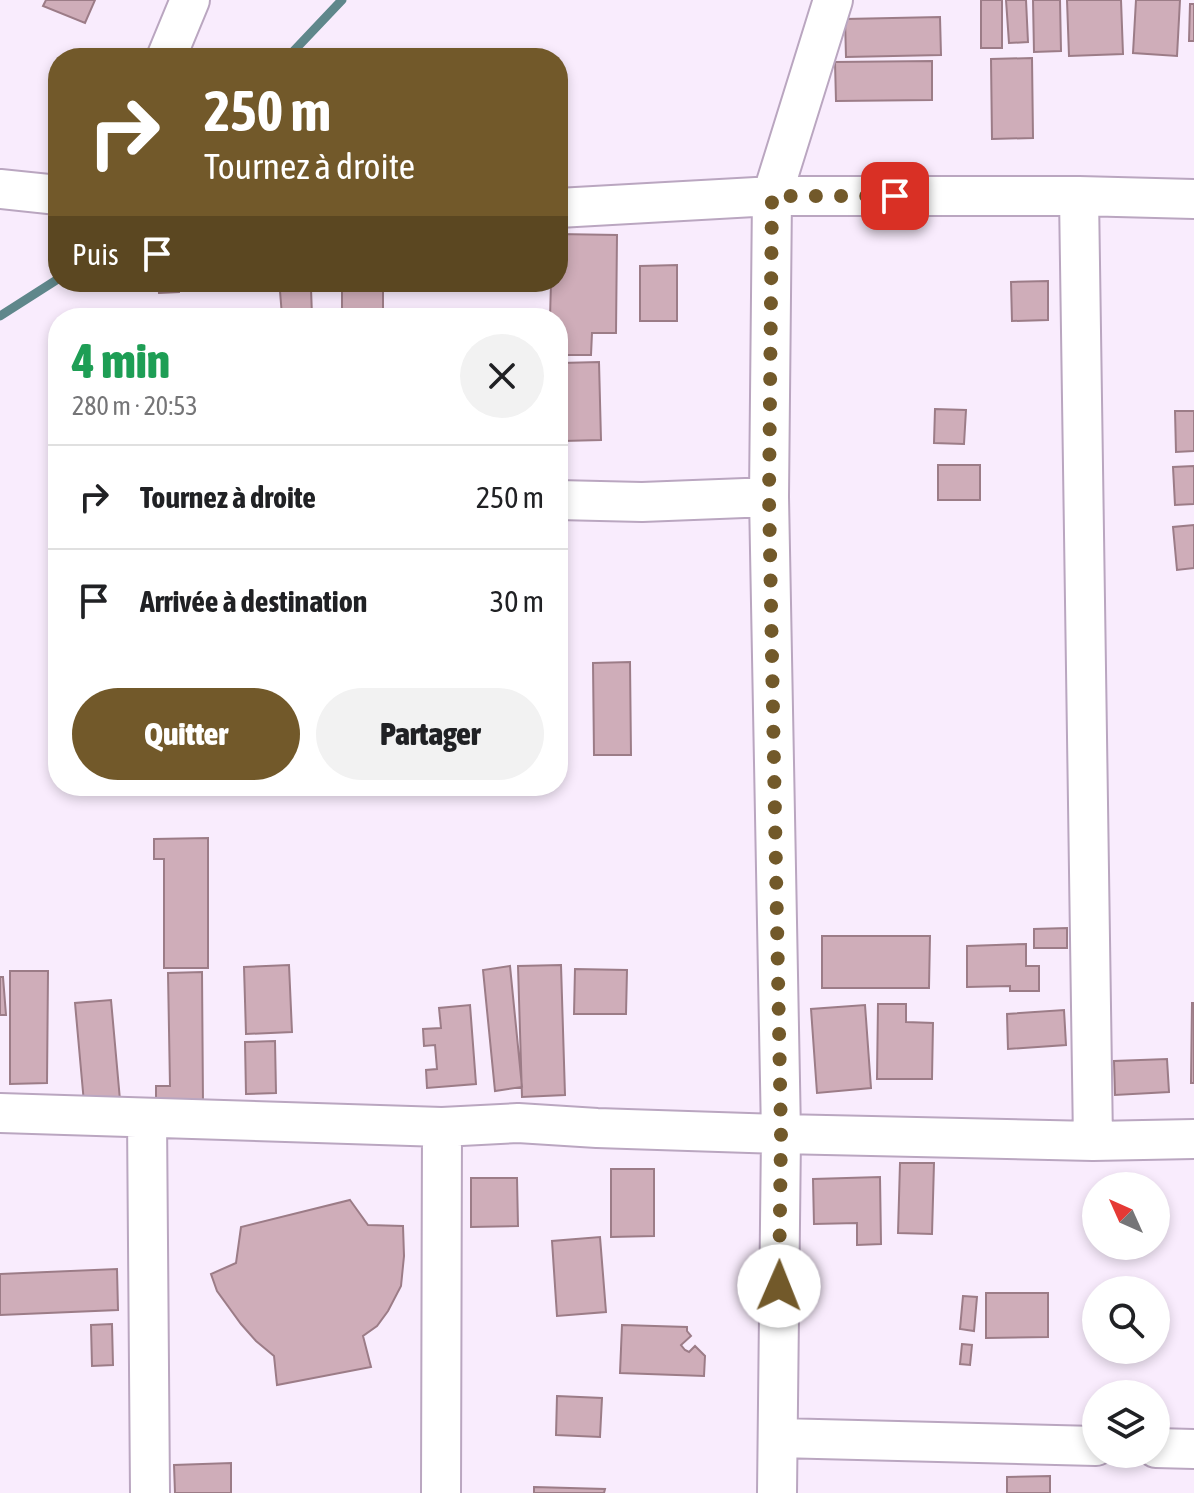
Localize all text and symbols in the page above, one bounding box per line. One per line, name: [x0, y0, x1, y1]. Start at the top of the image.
text: 250 m: [204, 79, 331, 143]
icon: right: [72, 80, 176, 184]
text: Tournez à droite: [204, 145, 415, 187]
pin: [861, 162, 929, 230]
icon: arrive: [873, 174, 917, 218]
icon: arrive: [135, 232, 179, 276]
text: Puis: [72, 237, 119, 271]
text: 4 min: [72, 333, 170, 388]
button: close: [460, 334, 544, 418]
text: 280 m · 20:53: [72, 391, 198, 421]
icon: right: [72, 475, 116, 519]
text: Tournez à droite: [140, 480, 316, 514]
text: 250 m: [476, 480, 544, 514]
icon: arrive: [72, 579, 116, 623]
text: Arrivée à destination: [140, 584, 367, 618]
text: 30 m: [490, 584, 544, 618]
button: Quitter: [72, 688, 300, 780]
button: Partager: [316, 688, 544, 780]
north arrow: [1082, 1172, 1170, 1260]
map controls: [1082, 1172, 1170, 1468]
position arrow: [737, 1244, 821, 1328]
button: search: [1082, 1276, 1170, 1364]
button: layers: [1082, 1380, 1170, 1468]

